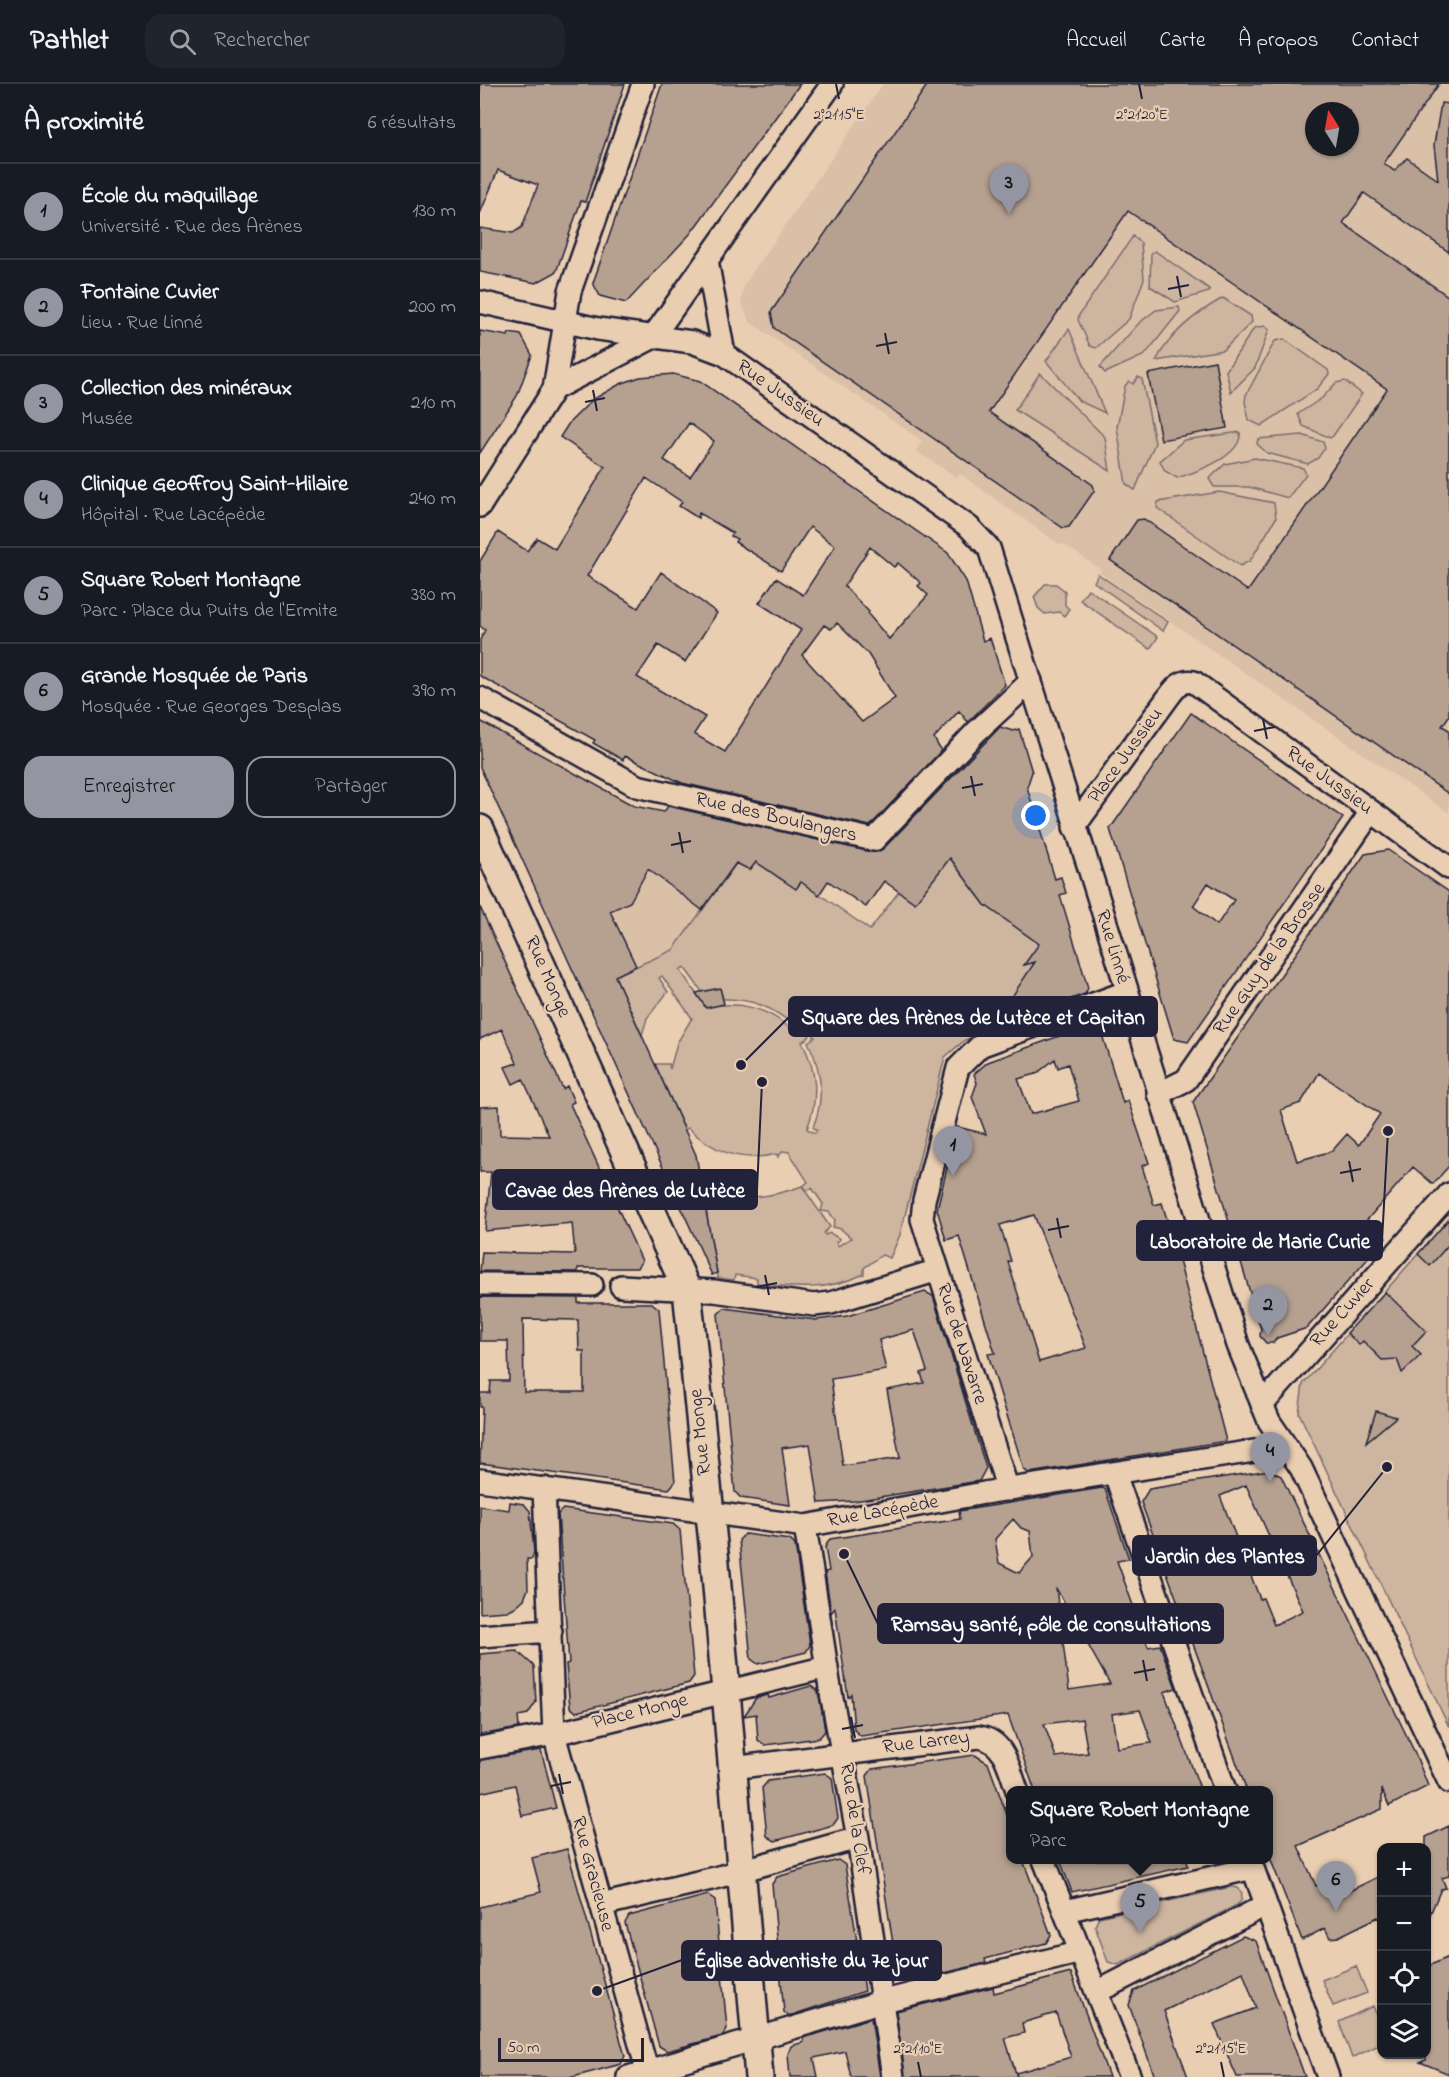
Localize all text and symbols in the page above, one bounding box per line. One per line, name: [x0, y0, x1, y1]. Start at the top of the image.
search box: [145, 14, 565, 68]
text: Pathlet: [30, 21, 109, 62]
icon: search: [166, 25, 199, 58]
text: Rechercher: [214, 25, 310, 57]
text: Accueil: [1066, 26, 1127, 56]
text: Carte: [1160, 26, 1205, 56]
text: À propos: [1238, 26, 1318, 56]
text: Contact: [1351, 26, 1419, 56]
north arrow: [1305, 102, 1359, 156]
text: À proximité: [24, 104, 144, 142]
text: 2°21'15"E: [813, 104, 865, 126]
text: 2°21'20"E: [1116, 104, 1168, 126]
text: 6 résultats: [368, 109, 456, 138]
pin: 3: [990, 164, 1028, 214]
text: École du maquillage: [81, 181, 258, 213]
text: 1: [40, 197, 47, 226]
text: 130 m: [412, 197, 456, 226]
text: Université · Rue des Arènes: [81, 213, 303, 242]
text: Fontaine Cuvier: [81, 277, 219, 309]
text: 2: [39, 293, 48, 322]
text: 200 m: [408, 293, 456, 322]
text: Lieu · Rue Linné: [81, 309, 203, 338]
street label: Rue Jussieu: [730, 353, 830, 435]
text: Collection des minéraux: [81, 373, 292, 405]
text: 3: [39, 389, 48, 418]
text: 210 m: [411, 389, 456, 418]
text: Musée: [81, 405, 133, 434]
text: Clinique Geoffroy Saint-Hilaire: [81, 469, 348, 501]
text: 4: [39, 485, 48, 514]
text: 240 m: [409, 485, 456, 514]
text: Hôpital · Rue Lacépède: [81, 501, 265, 530]
text: Square Robert Montagne: [81, 565, 301, 597]
text: 5: [38, 581, 49, 610]
text: 380 m: [411, 581, 456, 610]
text: Parc · Place du Puits de l'Ermite: [81, 597, 338, 626]
text: Grande Mosquée de Paris: [81, 661, 308, 693]
text: 6: [39, 677, 48, 706]
text: 390 m: [413, 677, 456, 706]
text: Mosquée · Rue Georges Desplas: [81, 693, 342, 722]
street label: Place Jussieu: [1081, 702, 1171, 810]
street label: Rue Jussieu: [1279, 739, 1379, 823]
button: Enregistrer: [24, 756, 234, 818]
button: Partager: [246, 756, 456, 818]
street label: Rue des Boulangers: [692, 785, 860, 852]
your location: [1021, 801, 1050, 830]
street label: Rue Guy de la Brosse: [1206, 877, 1334, 1041]
street label: Rue Linné: [1087, 906, 1137, 988]
street label: Rue Monge: [515, 931, 578, 1023]
callout: Square des Arènes de Lutèce et Capitan: [789, 997, 1157, 1036]
text: Square des Arènes de Lutèce et Capitan: [801, 1004, 1145, 1034]
pin: 1: [934, 1126, 972, 1176]
callout: Cavae des Arènes de Lutèce: [493, 1170, 757, 1209]
text: Cavae des Arènes de Lutèce: [505, 1177, 746, 1207]
callout: Laboratoire de Marie Curie: [1137, 1221, 1382, 1260]
text: Laboratoire de Marie Curie: [1150, 1228, 1371, 1258]
street label: Rue Cuvier: [1304, 1271, 1383, 1354]
street label: Rue de Navarre: [928, 1280, 994, 1408]
pin: 2: [1248, 1286, 1288, 1336]
street label: Rue Monge: [682, 1387, 721, 1477]
pin: 4: [1250, 1432, 1290, 1482]
street label: Rue Lacépède: [825, 1488, 941, 1536]
callout: Jardin des Plantes: [1133, 1536, 1316, 1575]
text: Jardin des Plantes: [1145, 1543, 1305, 1573]
callout: Ramsay santé, pôle de consultations: [878, 1604, 1223, 1643]
text: Ramsay santé, pôle de consultations: [891, 1611, 1211, 1643]
street label: Place Monge: [589, 1686, 691, 1739]
street label: Rue Larrey: [881, 1723, 971, 1763]
street label: Rue de la Clef: [831, 1761, 877, 1878]
popup: [1006, 1786, 1273, 1864]
text: Square Robert Montagne: [1030, 1795, 1249, 1827]
street label: Rue Gracieuse: [563, 1813, 621, 1935]
text: Parc: [1030, 1827, 1066, 1856]
map controls: [1377, 1843, 1431, 2059]
button: +: [1377, 1843, 1431, 1897]
pin: 6: [1316, 1862, 1356, 1911]
pin: 5: [1120, 1884, 1160, 1933]
button: −: [1377, 1897, 1431, 1951]
callout: Église adventiste du 7e jour: [682, 1941, 941, 1980]
text: Église adventiste du 7e jour: [694, 1947, 929, 1979]
button: locate: [1377, 1951, 1431, 2005]
button: layers: [1377, 2005, 1431, 2059]
scale bar: [498, 2035, 644, 2062]
text: 50 m: [507, 2036, 539, 2060]
text: 2°21'10"E: [893, 2038, 943, 2060]
text: 2°21'15"E: [1195, 2038, 1247, 2060]

